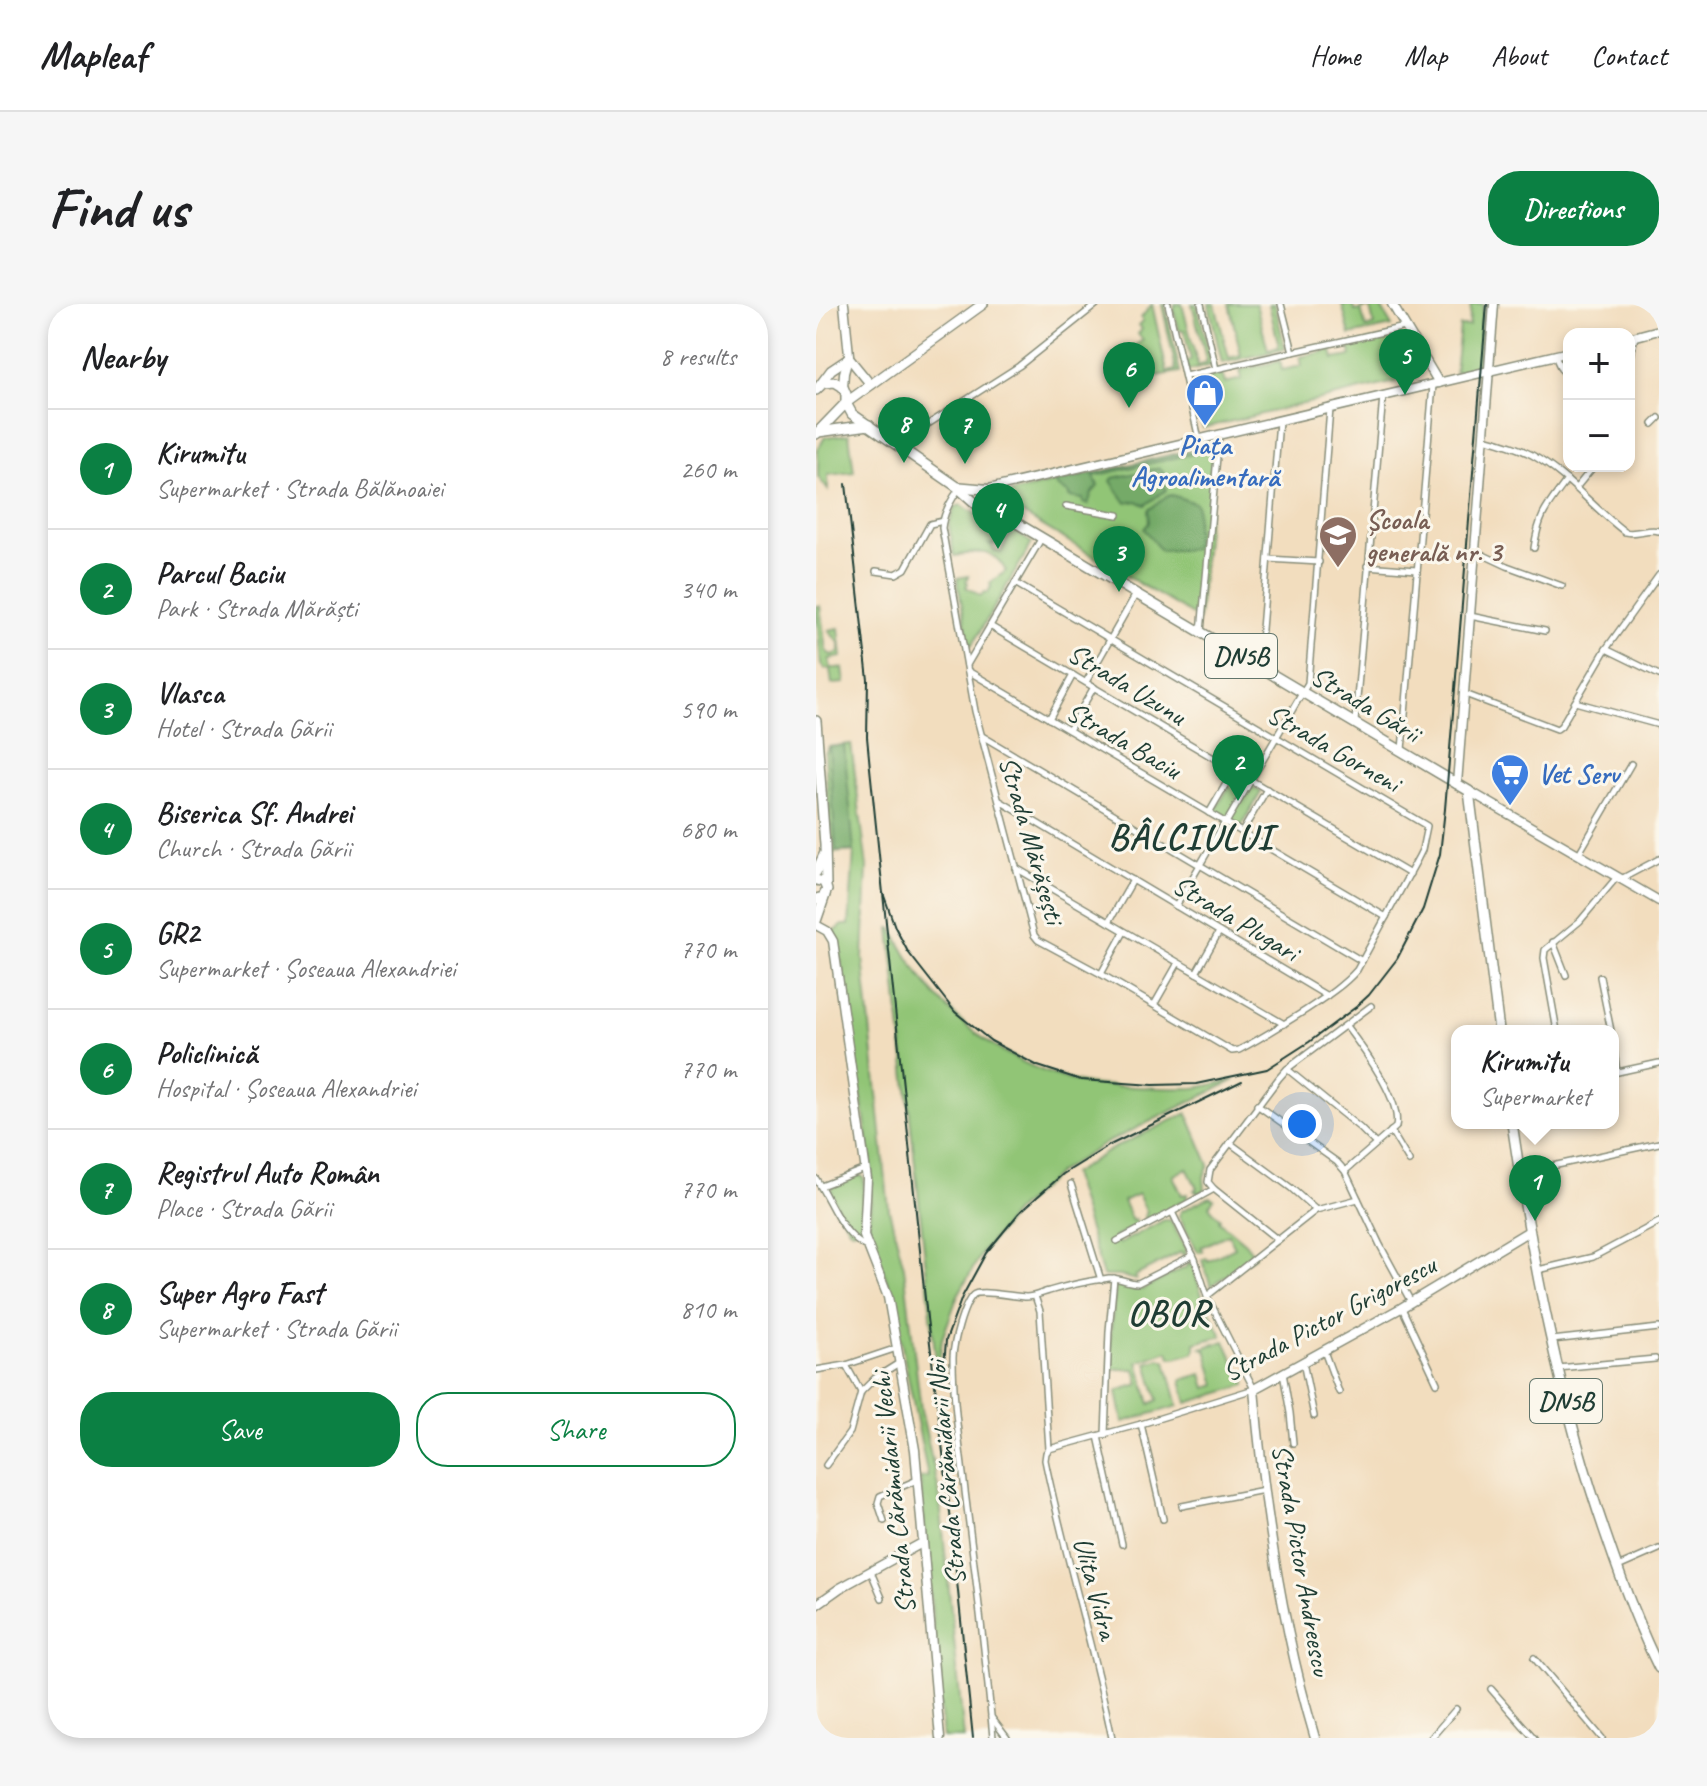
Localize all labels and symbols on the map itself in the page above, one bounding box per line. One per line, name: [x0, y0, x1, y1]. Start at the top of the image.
pin: 5: [1379, 329, 1431, 395]
pin: 6: [1103, 342, 1155, 408]
shop icon: Piața Agroalimentară: [1184, 372, 1226, 427]
pin: 8: [878, 397, 930, 463]
pin: 7: [939, 398, 991, 464]
place label: Piața Agroalimentară: [1131, 427, 1282, 494]
pin: 4: [972, 483, 1024, 549]
place label: Școala generală nr. 3: [1366, 502, 1504, 569]
school or university icon: Școala generală nr. 3: [1317, 514, 1359, 569]
pin: 3: [1093, 526, 1145, 592]
road number: DN5B: [1205, 634, 1277, 678]
street label: Strada Uzunu: [1062, 635, 1194, 734]
street label: Strada Gării: [1305, 658, 1430, 752]
street label: Strada Baciu: [1061, 693, 1189, 788]
street label: Strada Gorneni: [1261, 696, 1410, 802]
pin: 2: [1212, 735, 1264, 801]
street label: Strada Mărășești: [991, 752, 1074, 931]
supermarket icon: Vet Serv: [1489, 752, 1531, 807]
place label: Vet Serv: [1538, 756, 1622, 791]
district label: BÂLCIULUI: [1109, 814, 1280, 860]
street label: Strada Plugari: [1167, 867, 1309, 971]
your location: [1282, 1104, 1322, 1144]
pin: 1: [1509, 1155, 1561, 1221]
street label: Strada Pictor Grigorescu: [1216, 1246, 1443, 1389]
district label: OBOR: [1128, 1290, 1214, 1336]
street label: Strada Cărămidarii Noi: [918, 1356, 973, 1587]
street label: Strada Cărămidarii Vechi: [863, 1367, 923, 1616]
road number: DN5B: [1530, 1379, 1602, 1423]
street label: Strada Pictor Andreescu: [1264, 1442, 1340, 1680]
street label: Ulița Vidra: [1066, 1533, 1127, 1645]

